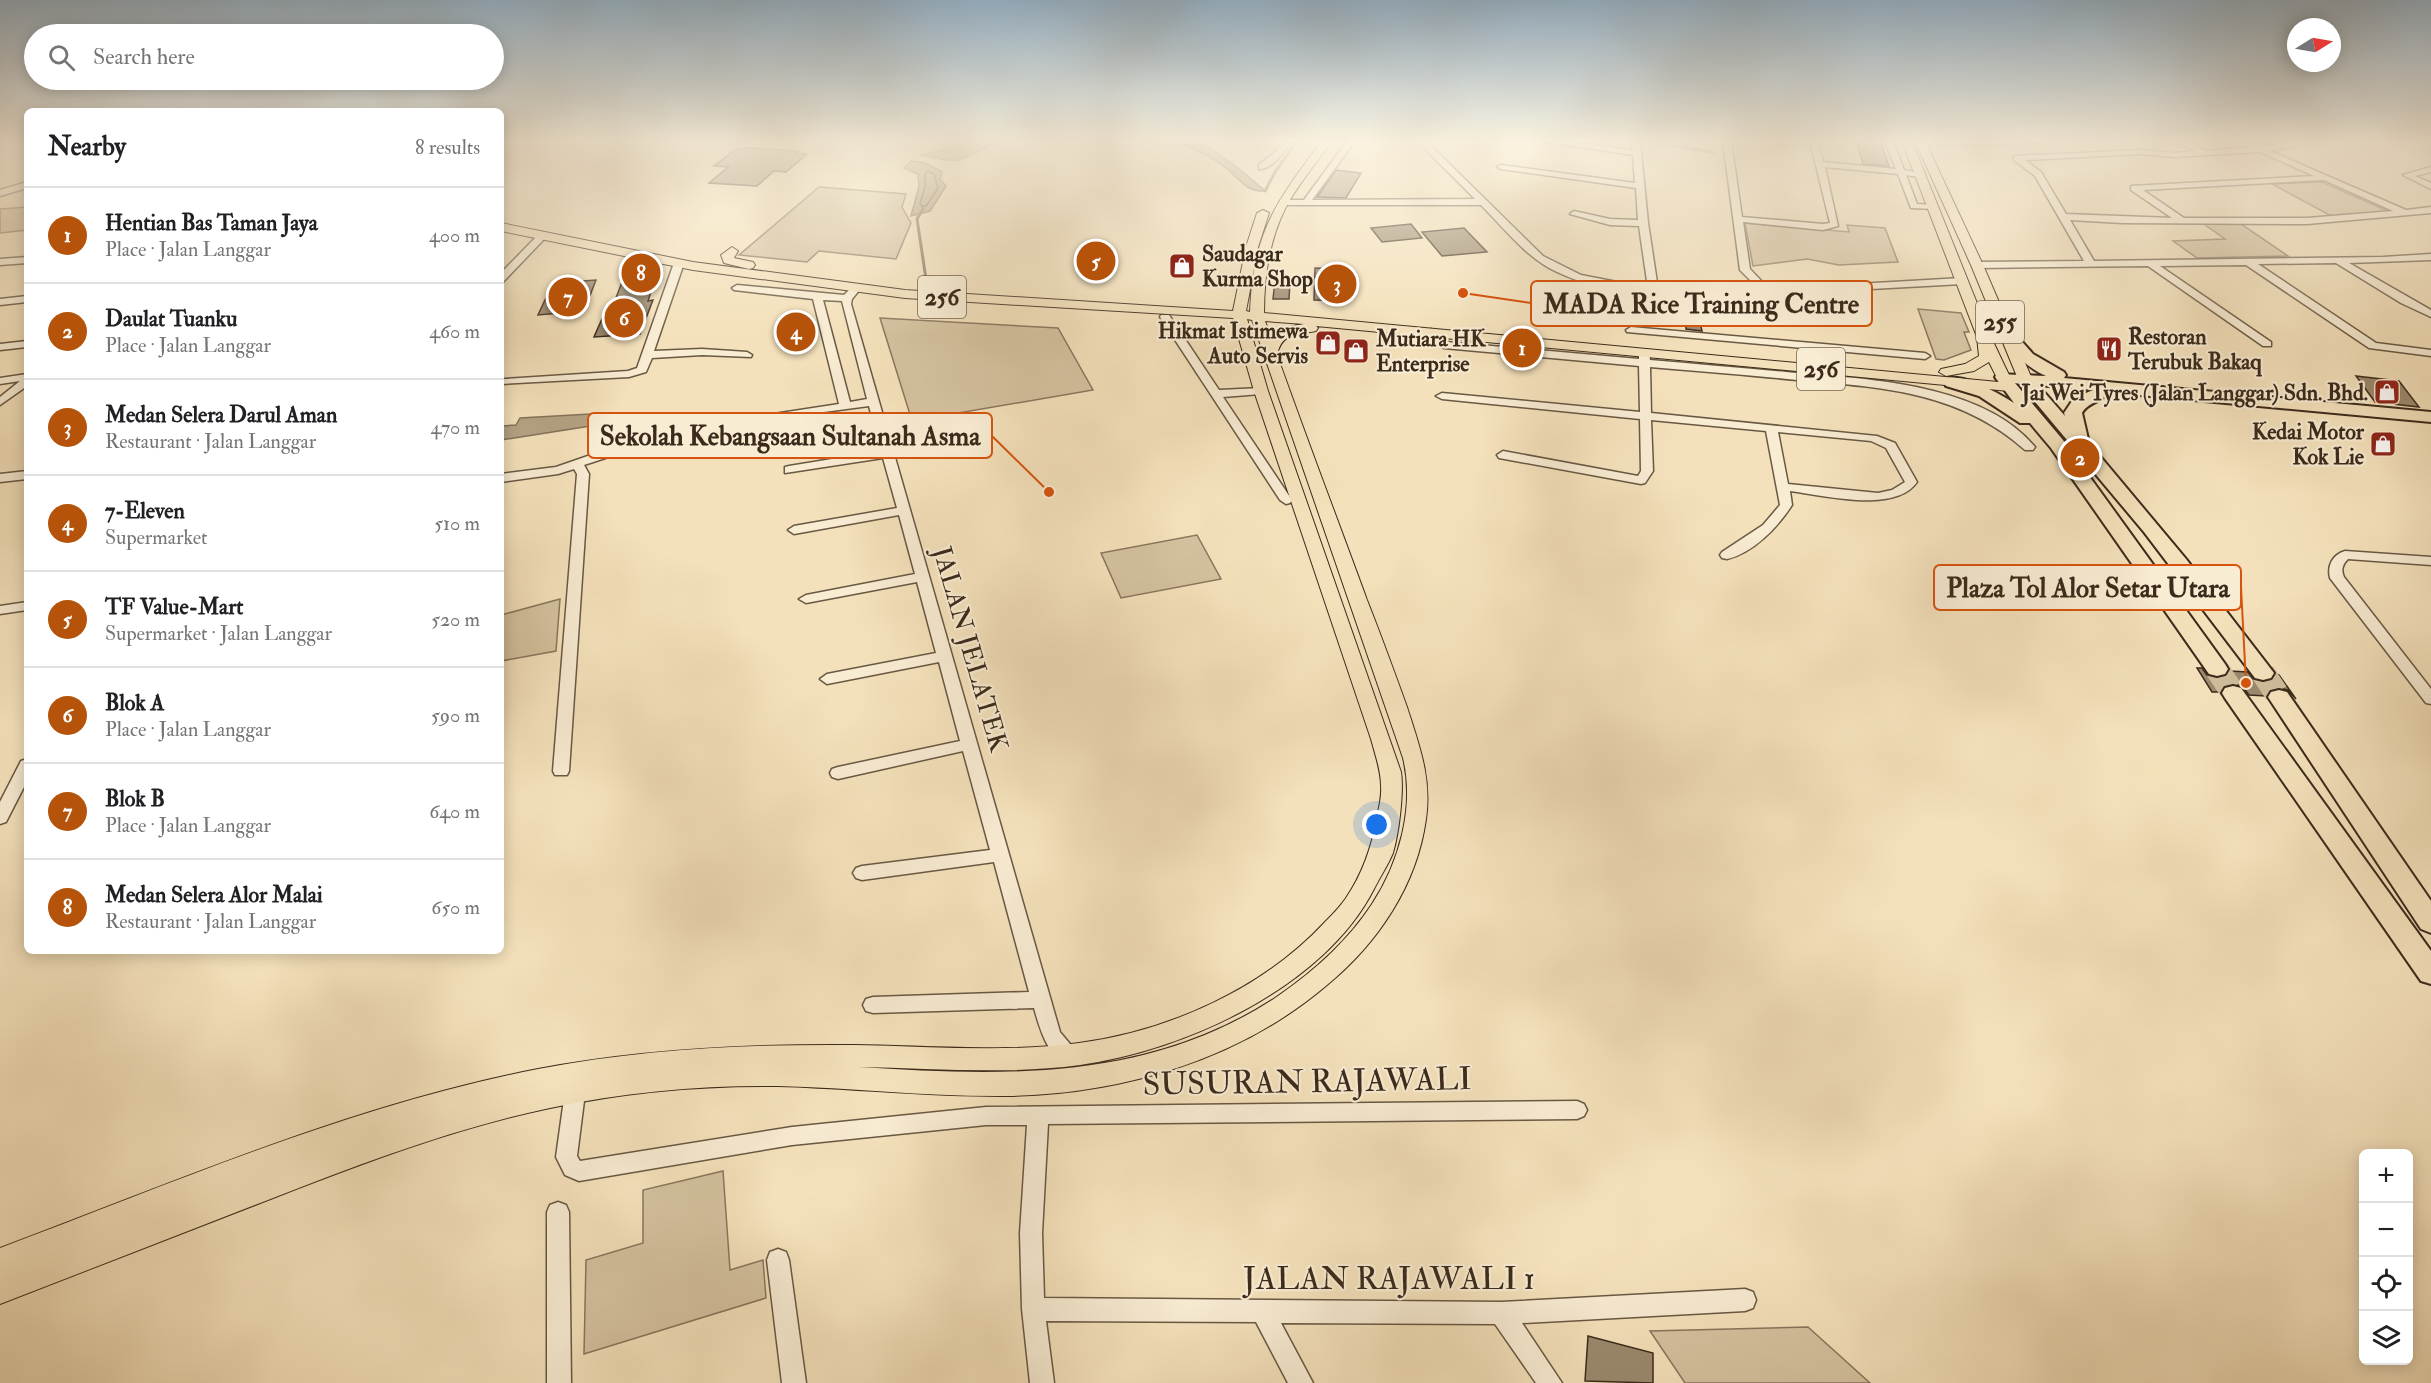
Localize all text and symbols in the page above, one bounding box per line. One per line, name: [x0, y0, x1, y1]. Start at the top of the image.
north arrow: [2287, 18, 2341, 72]
search box: [24, 24, 504, 90]
icon: search: [45, 41, 78, 74]
text: Search here: [93, 43, 195, 71]
text: Nearby: [48, 131, 126, 163]
text: 8 results: [415, 135, 480, 160]
text: Hentian Bas Taman Jaya: [105, 209, 318, 237]
text: 1: [64, 223, 71, 248]
text: 400 m: [429, 223, 480, 248]
text: Place · Jalan Langgar: [105, 237, 271, 262]
pin: 5: [1076, 238, 1116, 284]
place label: Saudagar Kurma Shop: [1202, 240, 1313, 294]
pin: 8: [622, 250, 660, 296]
shop icon: Saudagar Kurma Shop: [1167, 251, 1197, 281]
pin: 3: [1318, 262, 1356, 306]
pin: 7: [548, 274, 588, 320]
road number: 256: [918, 276, 966, 318]
callout: MADA Rice Training Centre: [1531, 281, 1872, 326]
text: MADA Rice Training Centre: [1542, 288, 1860, 322]
pin: 6: [604, 296, 644, 340]
road number: 255: [1976, 301, 2024, 343]
text: Daulat Tuanku: [105, 305, 237, 333]
pin: 4: [776, 310, 816, 354]
place label: Hikmat Istimewa Auto Servis: [1158, 317, 1309, 370]
text: 2: [62, 319, 73, 344]
text: 460 m: [429, 319, 480, 344]
place label: Restoran Terubuk Bakaq: [2127, 323, 2262, 377]
place label: Mutiara HK Enterprise: [1375, 325, 1486, 379]
pin: 1: [1502, 326, 1541, 370]
shop icon: Hikmat Istimewa Auto Servis: [1313, 328, 1343, 358]
text: Place · Jalan Langgar: [105, 333, 271, 358]
restaurant icon: Restoran Terubuk Bakaq: [2094, 334, 2124, 364]
shop icon: Mutiara HK Enterprise: [1341, 336, 1371, 366]
road number: 256: [1797, 348, 1845, 390]
shop icon: Jai Wei Tyres (Jalan Langgar) Sdn. Bhd.: [2372, 377, 2402, 407]
place label: Jai Wei Tyres (Jalan Langgar) Sdn. Bhd.: [2021, 379, 2368, 408]
text: Medan Selera Darul Aman: [105, 401, 337, 429]
callout: Sekolah Kebangsaan Sultanah Asma: [588, 413, 992, 458]
text: 3: [64, 415, 71, 440]
text: 470 m: [431, 415, 480, 440]
place label: Kedai Motor Kok Lie: [2252, 418, 2365, 471]
text: Sekolah Kebangsaan Sultanah Asma: [600, 420, 981, 454]
text: Restaurant · Jalan Langgar: [105, 429, 316, 454]
shop icon: Kedai Motor Kok Lie: [2368, 429, 2398, 459]
pin: 2: [2060, 436, 2100, 480]
text: 7-Eleven: [105, 497, 185, 525]
text: 4: [62, 511, 73, 536]
text: 510 m: [434, 511, 480, 536]
text: Supermarket: [105, 525, 208, 550]
street label: JALAN JELATEK: [925, 542, 1015, 756]
callout: Plaza Tol Alor Setar Utara: [1934, 565, 2241, 610]
text: Plaza Tol Alor Setar Utara: [1946, 572, 2231, 605]
text: TF Value-Mart: [105, 593, 244, 621]
text: 5: [63, 607, 72, 632]
text: 520 m: [431, 607, 480, 632]
text: Supermarket · Jalan Langgar: [105, 621, 332, 646]
text: Blok A: [105, 689, 165, 717]
text: 6: [62, 703, 73, 728]
text: 590 m: [431, 703, 480, 728]
text: Place · Jalan Langgar: [105, 717, 271, 742]
text: Blok B: [105, 785, 165, 813]
text: 7: [63, 799, 72, 824]
text: 640 m: [429, 799, 480, 824]
your location: [1362, 810, 1391, 839]
text: Place · Jalan Langgar: [105, 813, 271, 838]
text: Medan Selera Alor Malai: [105, 881, 323, 909]
text: 8: [63, 895, 72, 920]
text: 650 m: [431, 895, 480, 920]
text: Restaurant · Jalan Langgar: [105, 909, 316, 934]
street label: SUSURAN RAJAWALI: [1142, 1059, 1472, 1105]
map controls: [2359, 1149, 2413, 1365]
button: +: [2359, 1149, 2413, 1203]
button: −: [2359, 1203, 2413, 1257]
button: locate: [2359, 1257, 2413, 1311]
street label: JALAN RAJAWALI 1: [1242, 1259, 1535, 1299]
button: layers: [2359, 1311, 2413, 1365]

